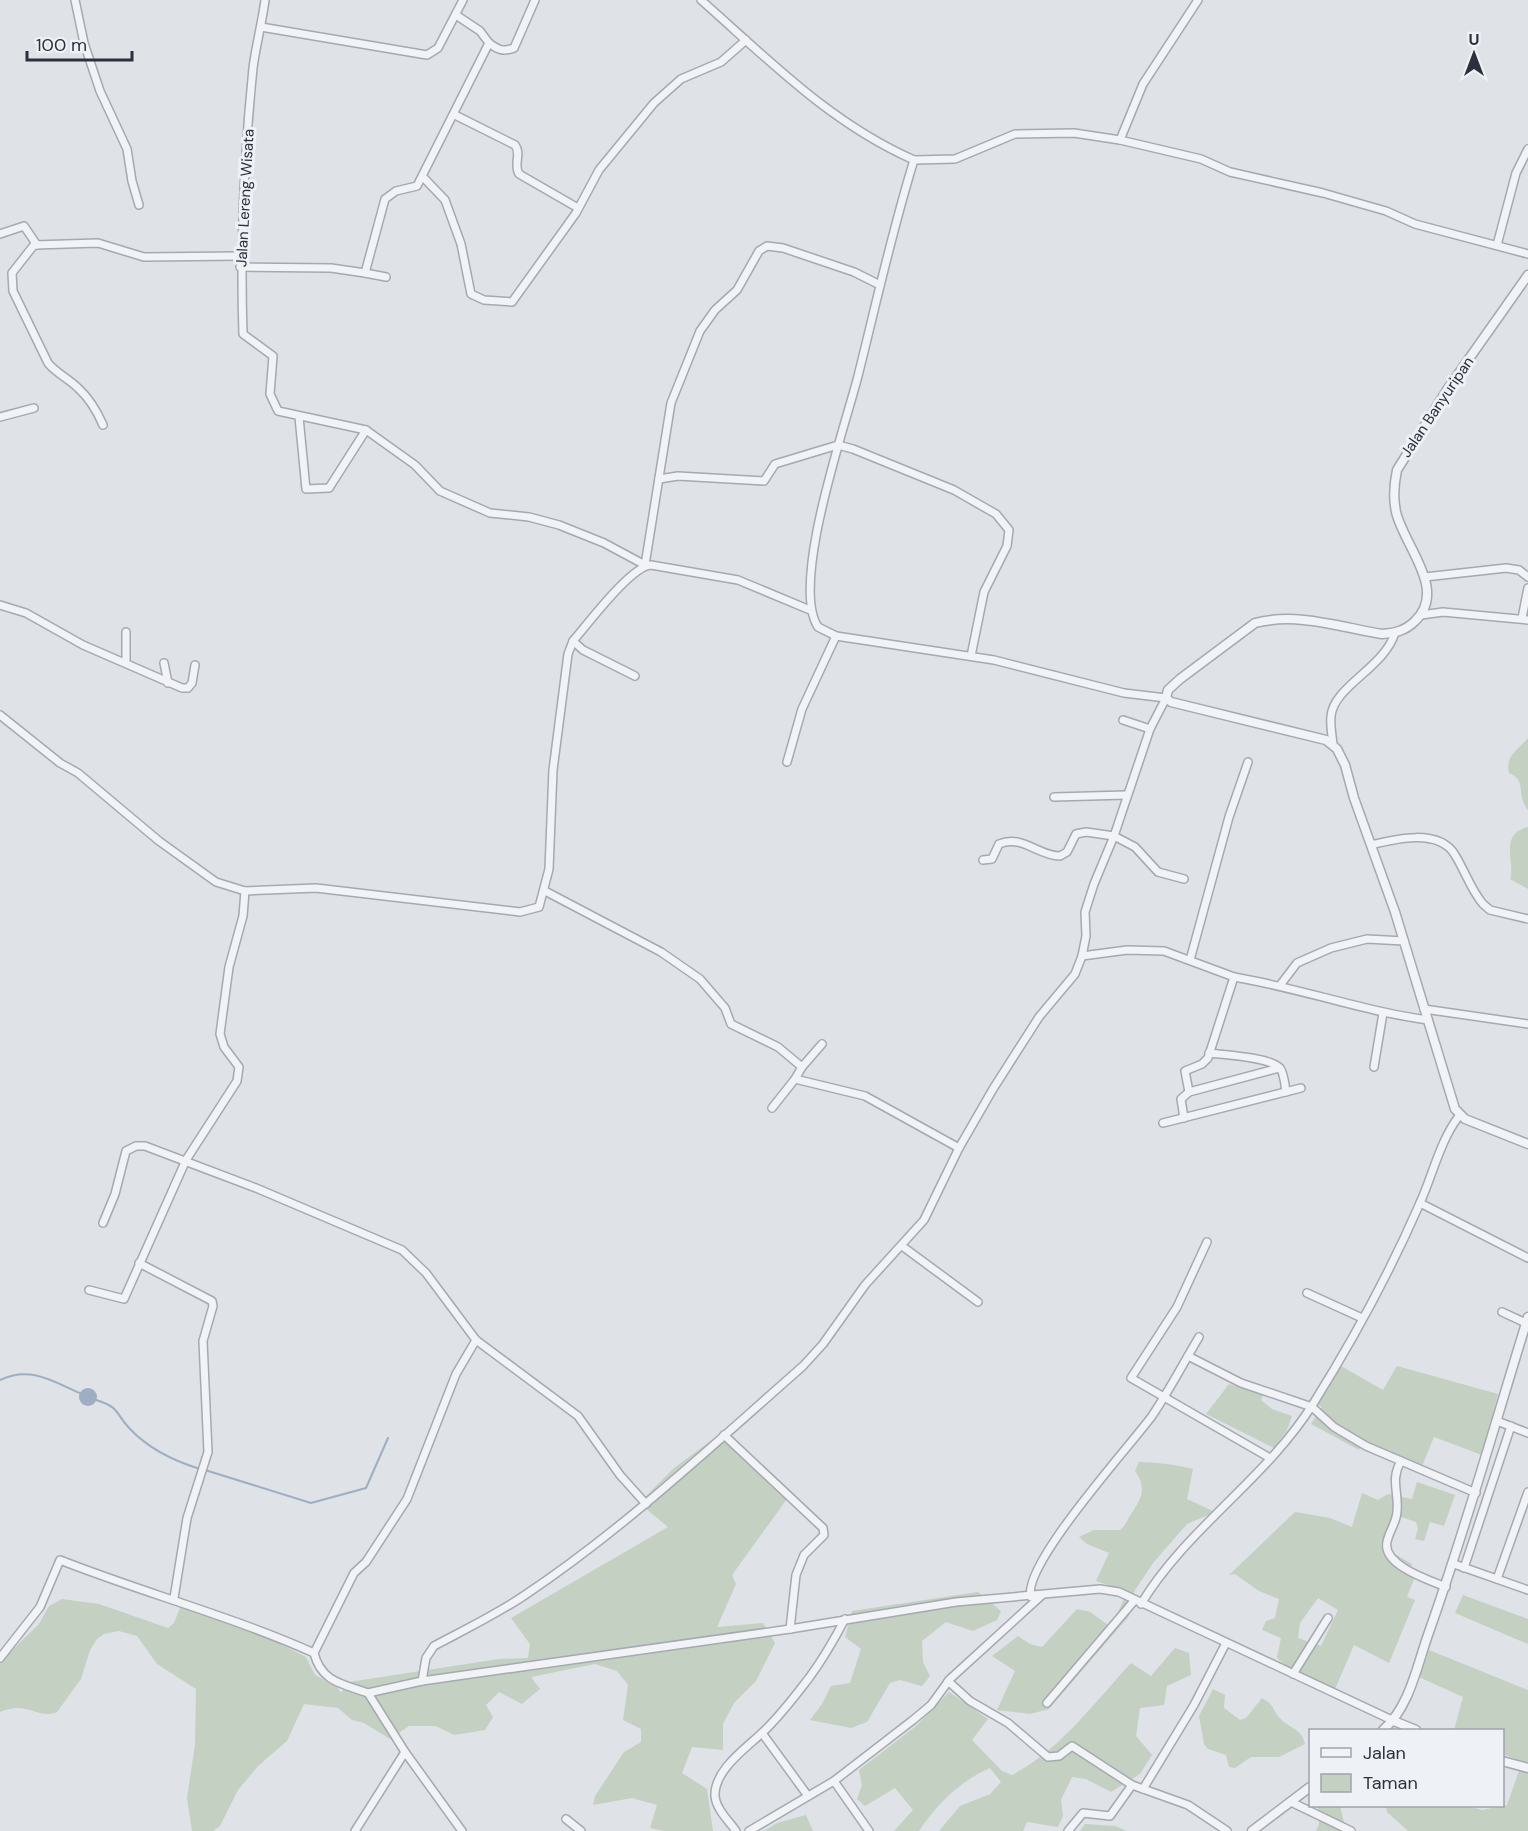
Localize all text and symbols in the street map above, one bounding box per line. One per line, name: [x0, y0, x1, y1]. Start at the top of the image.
scale bar: [27, 24, 132, 62]
north arrow: [1444, 24, 1504, 84]
text: U: [1469, 29, 1479, 50]
text: 100 m: [36, 33, 87, 57]
street label: Jalan Lereng Wisata: [231, 128, 259, 268]
street label: Jalan Banyuripan: [1396, 353, 1478, 461]
legend: [1309, 1729, 1504, 1807]
text: Jalan: [1363, 1741, 1406, 1765]
text: Taman: [1363, 1771, 1418, 1795]

